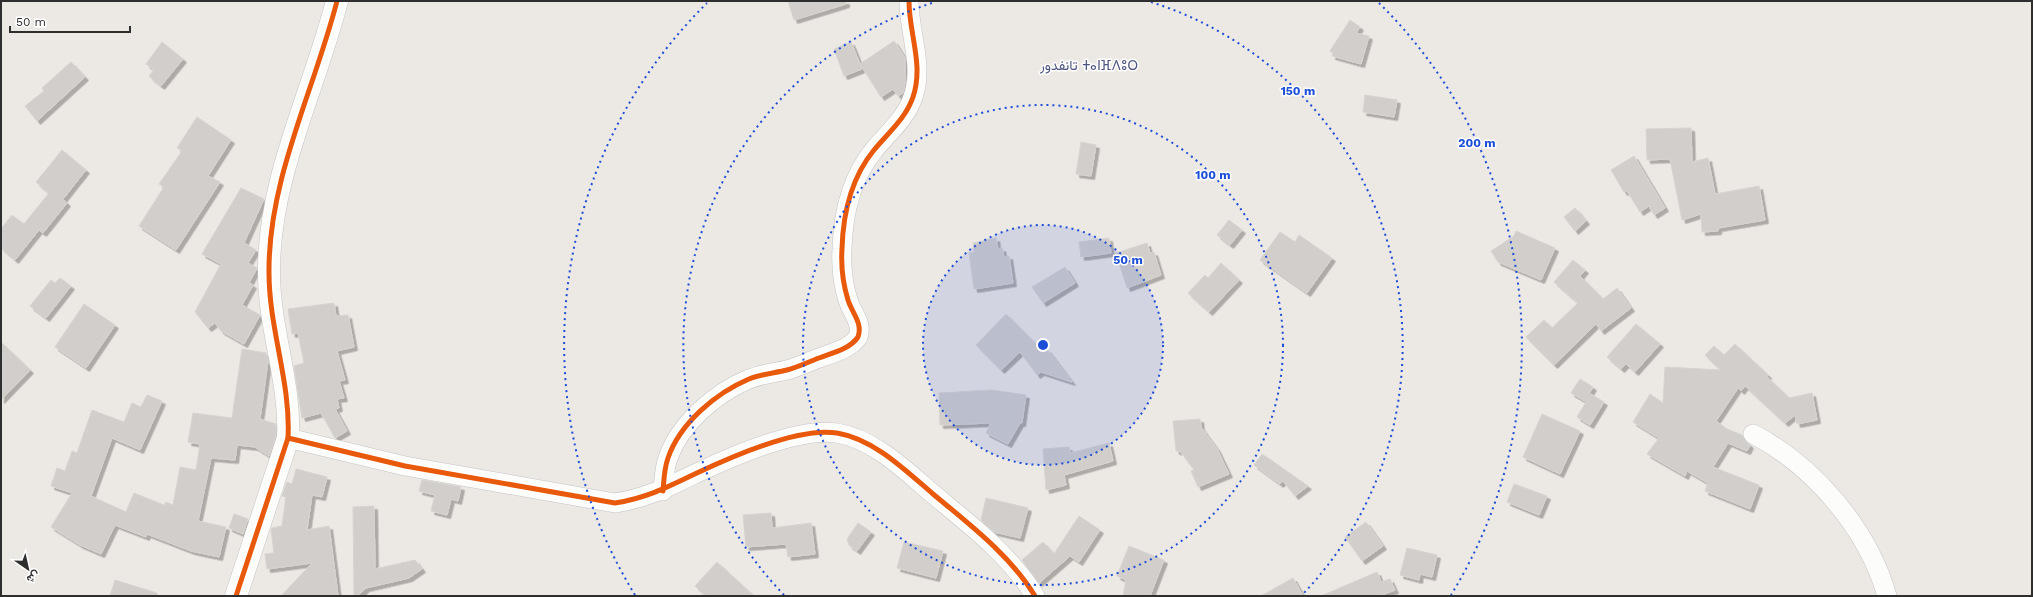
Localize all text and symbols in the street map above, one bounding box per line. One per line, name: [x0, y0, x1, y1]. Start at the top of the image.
scale bar: [10, 8, 130, 34]
text: 50 m: [16, 15, 46, 29]
district label: تانفدور ⵜⴰⵏⴼⴷⵓⵔ: [1039, 57, 1138, 74]
text: 150 m: [1281, 84, 1315, 98]
text: 200 m: [1458, 136, 1496, 150]
text: 100 m: [1195, 168, 1231, 182]
text: 50 m: [1113, 253, 1143, 267]
centre of rings: [1036, 338, 1050, 352]
north arrow: [8, 549, 48, 589]
text: ش: [24, 568, 42, 586]

